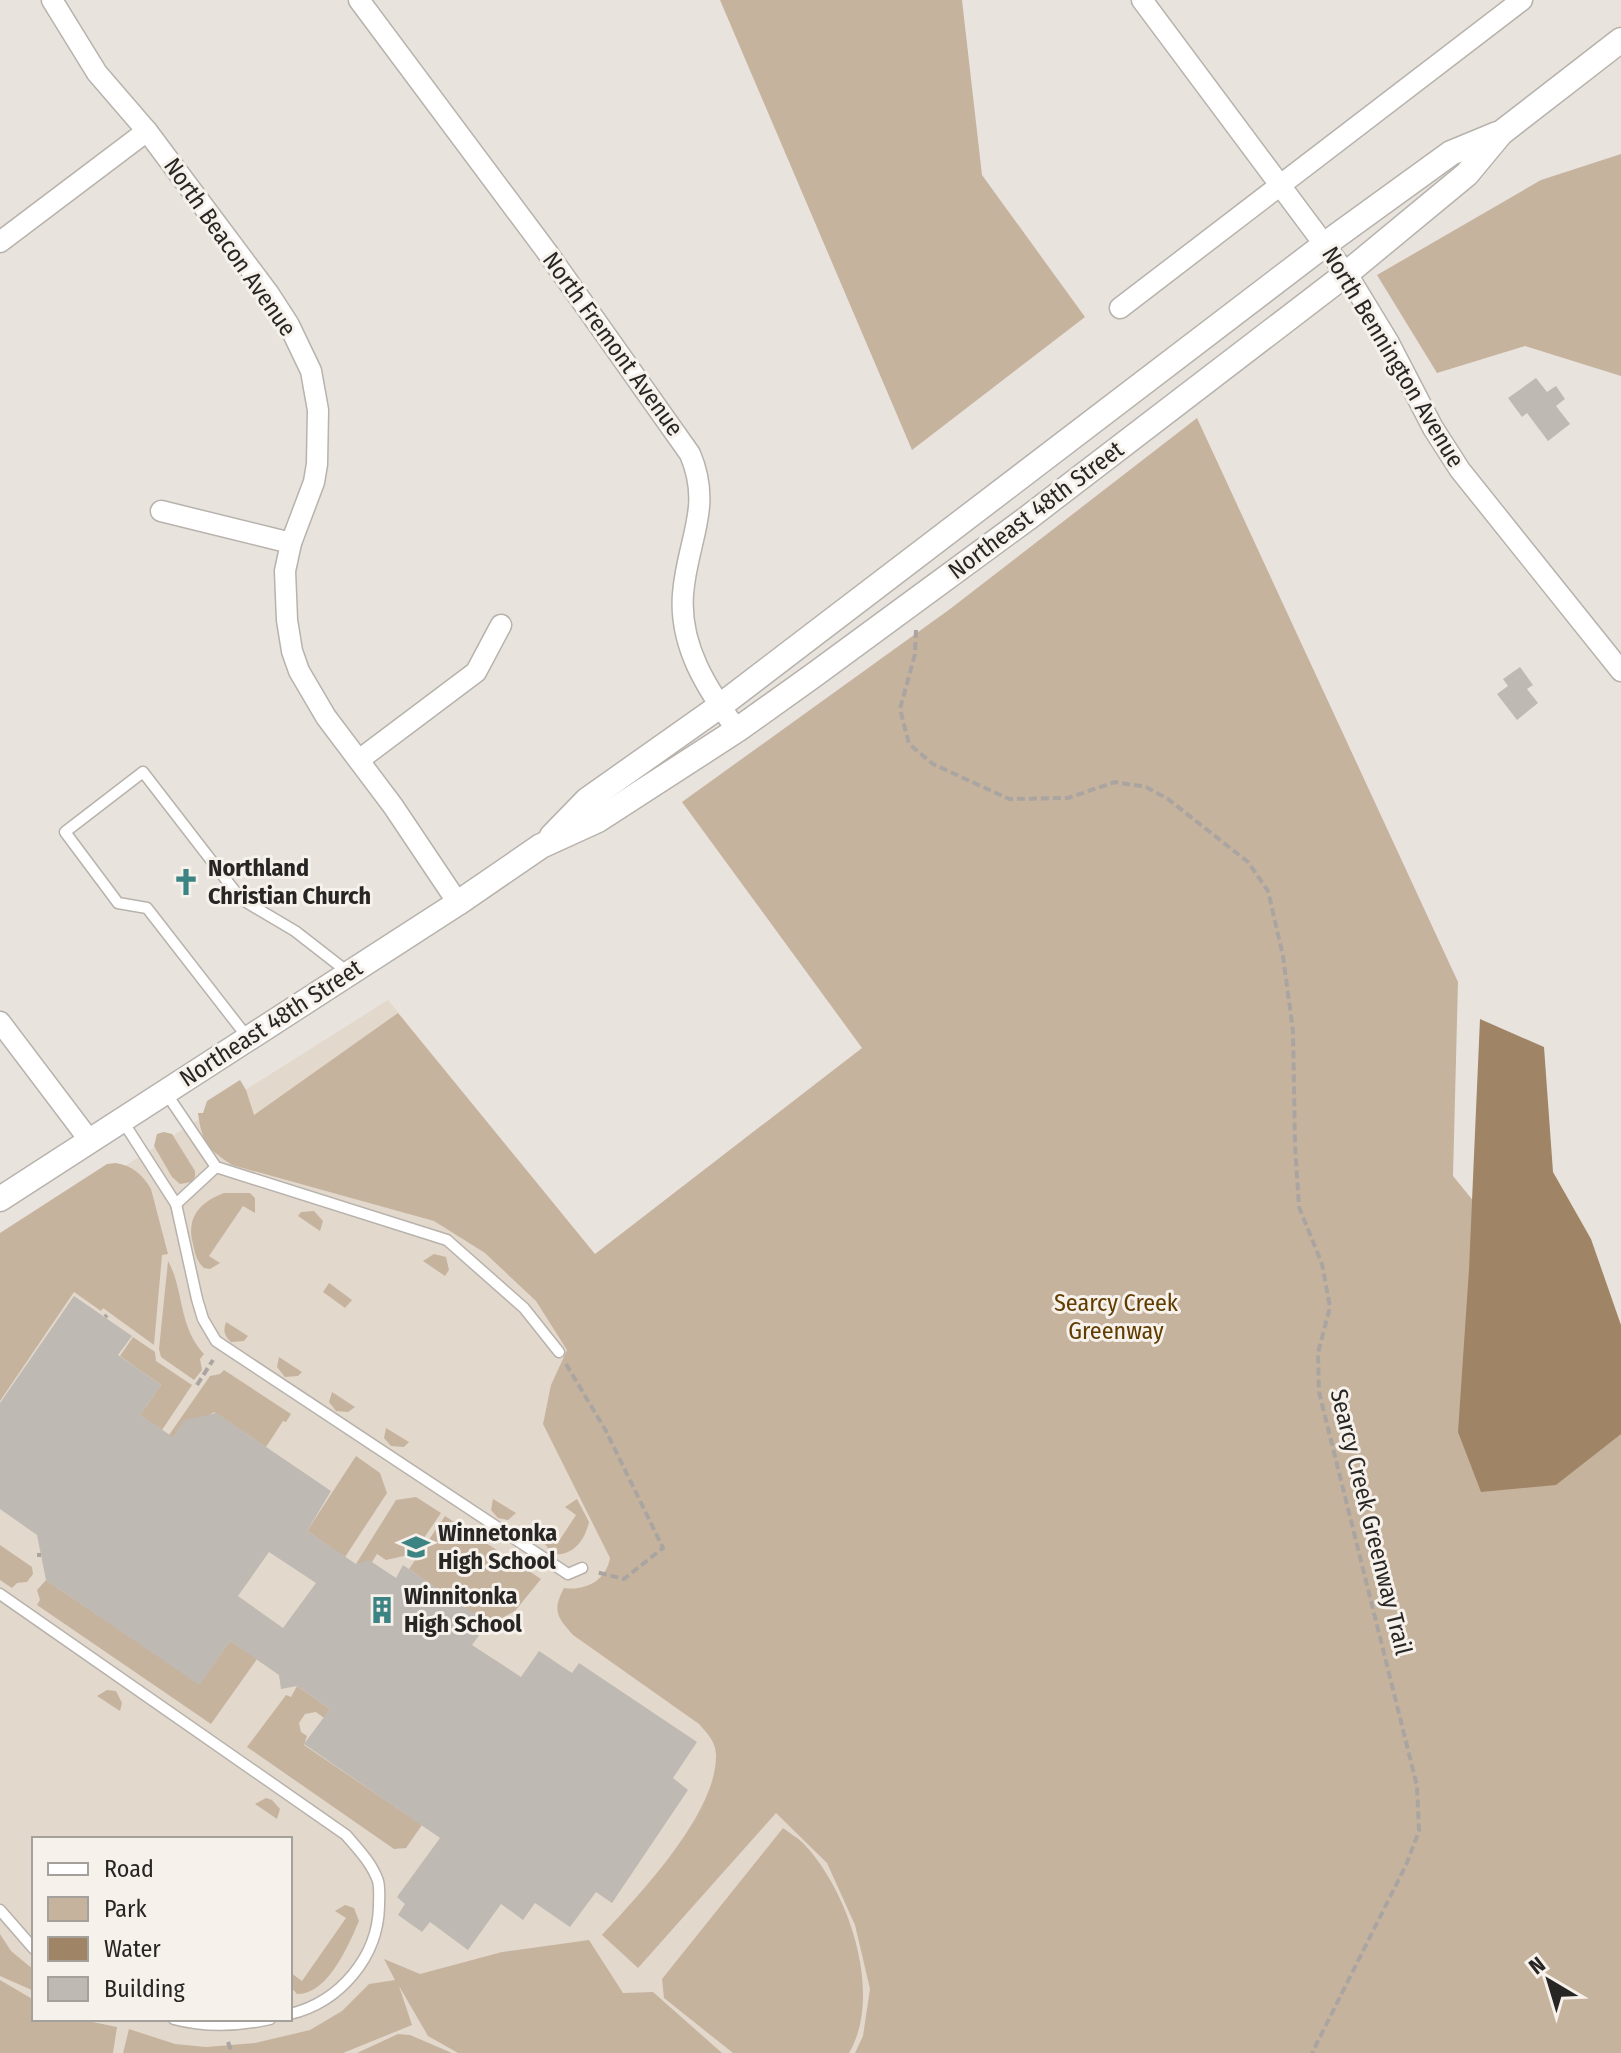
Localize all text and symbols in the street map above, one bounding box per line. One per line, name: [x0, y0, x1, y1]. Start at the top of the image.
street label: North Beacon Avenue: [158, 153, 302, 341]
street label: North Bennington Avenue: [1316, 242, 1470, 472]
street label: North Fremont Avenue: [537, 247, 689, 441]
street label: Northeast 48th Street: [943, 435, 1129, 585]
place label: Northland Christian Church: [208, 854, 371, 910]
church icon: Northland Christian Church: [171, 867, 201, 897]
street label: Northeast 48th Street: [175, 954, 368, 1092]
park label: Searcy Creek Greenway: [1054, 1289, 1179, 1345]
street label: Searcy Creek Greenway Trail: [1324, 1386, 1418, 1658]
place label: Winnetonka High School: [438, 1519, 557, 1575]
school or university icon: Winnetonka High School: [401, 1532, 431, 1562]
place label: Winnitonka High School: [404, 1582, 522, 1638]
building icon: Winnitonka High School: [367, 1595, 397, 1625]
legend: [32, 1837, 292, 2021]
text: Road: [104, 1855, 154, 1883]
text: Park: [104, 1895, 147, 1923]
text: Water: [104, 1935, 161, 1963]
north arrow: [1509, 1941, 1589, 2021]
text: N: [1523, 1951, 1551, 1980]
text: Building: [104, 1975, 186, 2003]

